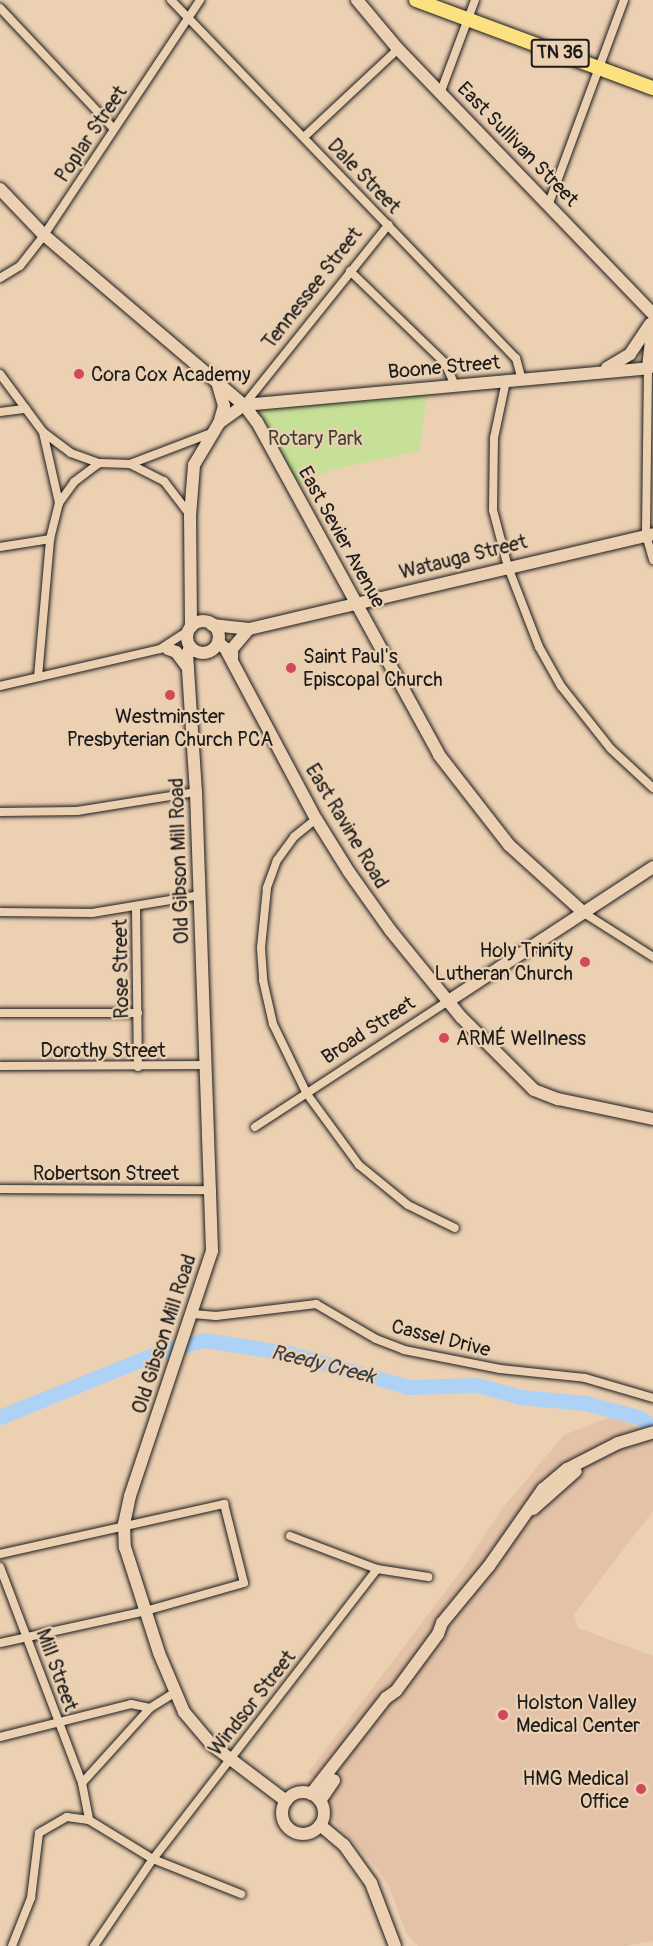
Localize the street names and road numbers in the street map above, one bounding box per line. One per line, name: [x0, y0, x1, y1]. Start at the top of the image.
road number: TN 36: [530, 38, 590, 68]
street label: East Sullivan Street: [452, 77, 584, 211]
street label: Poplar Street: [50, 81, 132, 187]
street label: Dale Street: [322, 133, 406, 219]
street label: Tennessee Street: [257, 222, 367, 354]
street label: Boone Street: [387, 350, 501, 384]
street label: East Sevier Avenue: [293, 462, 391, 612]
street label: Watauga Street: [397, 530, 529, 584]
street label: East Ravine Road: [300, 759, 394, 893]
street label: Old Gibson Mill Road: [164, 777, 194, 945]
street label: Rose Street: [108, 919, 134, 1019]
street label: Broad Street: [317, 991, 419, 1069]
street label: Dorothy Street: [40, 1038, 166, 1062]
street label: Robertson Street: [33, 1161, 179, 1185]
street label: Old Gibson Mill Road: [127, 1251, 201, 1417]
street label: Cassel Drive: [389, 1314, 493, 1362]
street label: Mill Street: [31, 1625, 83, 1715]
street label: Windsor Street: [203, 1646, 301, 1760]

